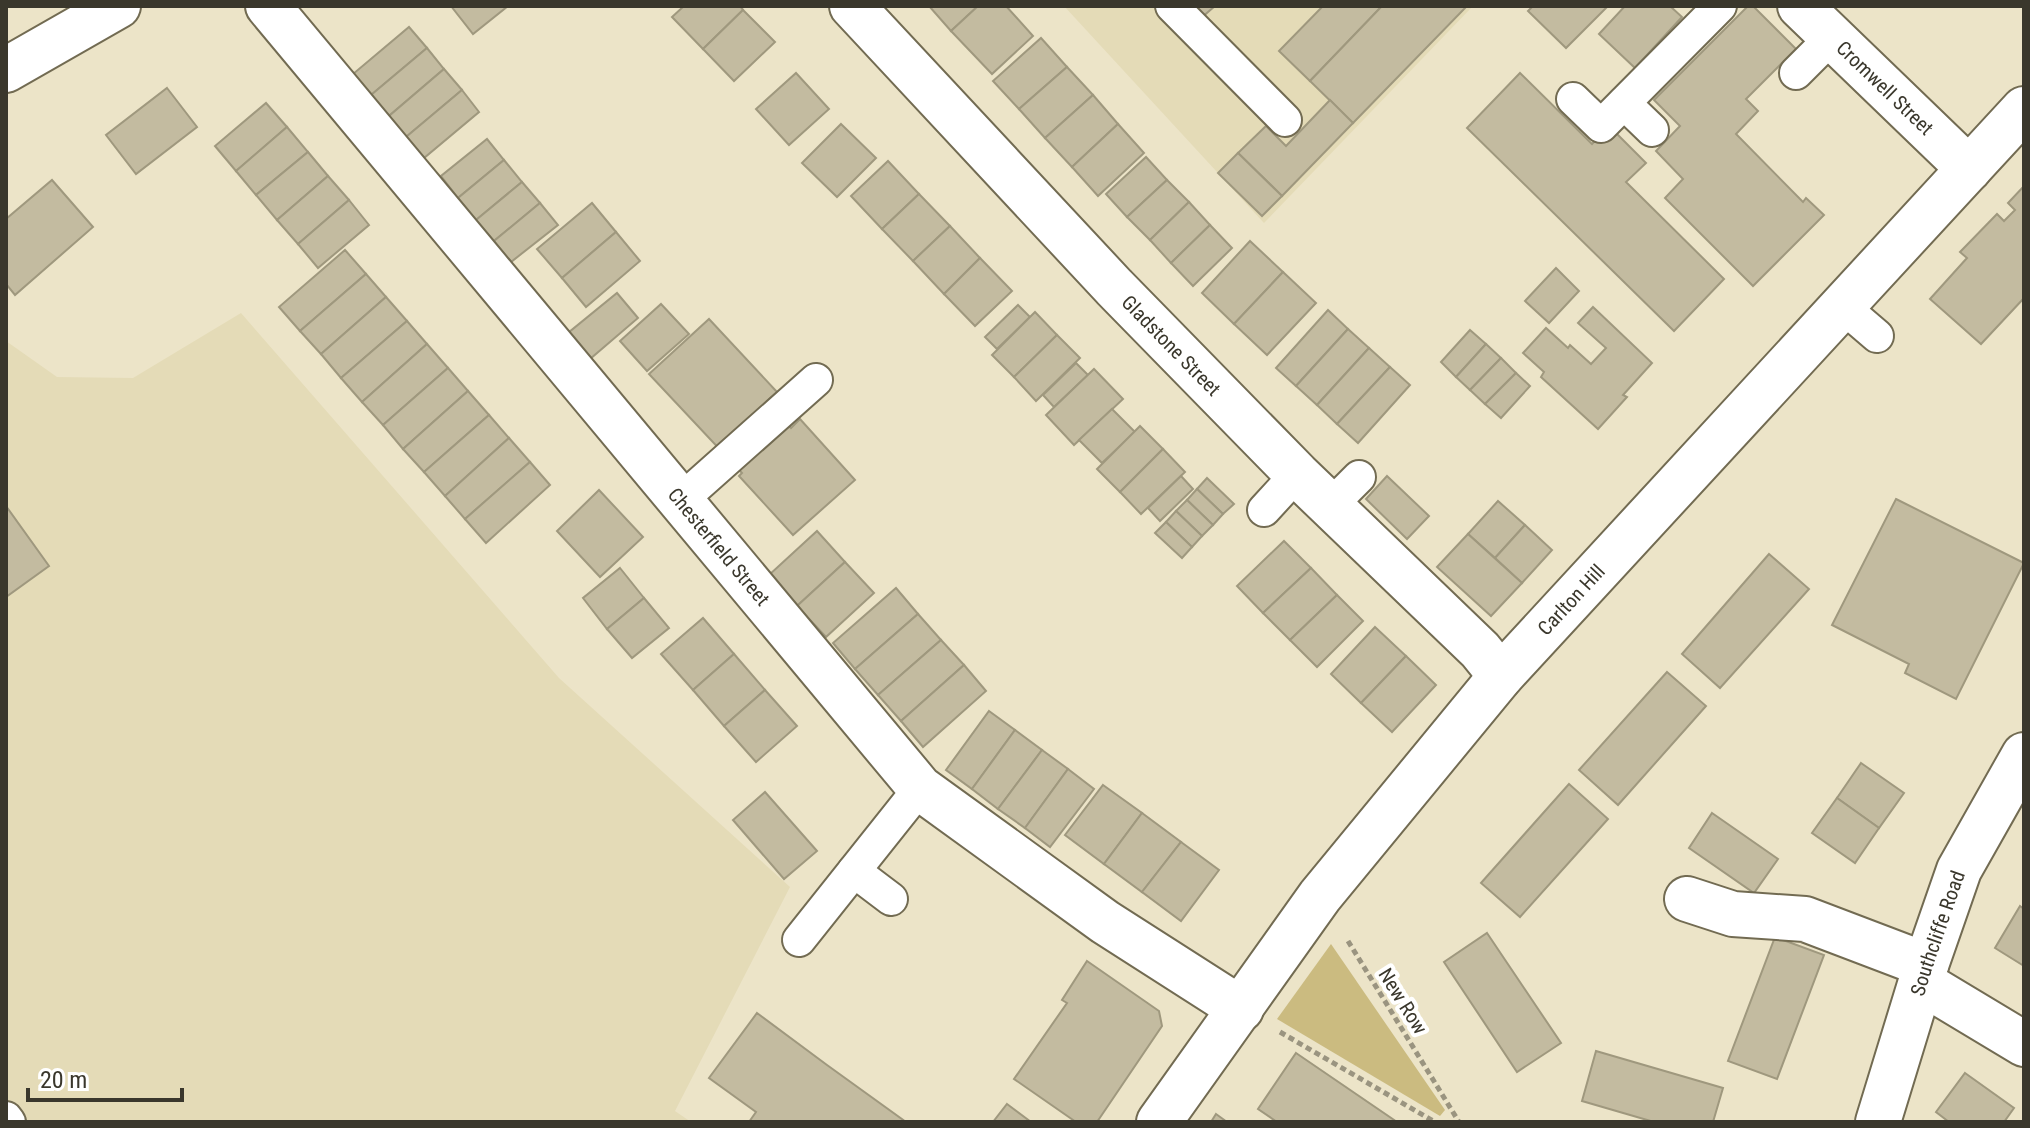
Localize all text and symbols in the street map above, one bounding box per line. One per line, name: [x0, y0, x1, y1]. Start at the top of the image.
street label: Cromwell Street: [1831, 36, 1938, 140]
street label: Gladstone Street: [1117, 290, 1226, 401]
street label: Chesterfield Street: [663, 483, 775, 611]
street label: Carlton Hill: [1533, 559, 1610, 640]
street label: Southcliffe Road: [1905, 867, 1970, 999]
street label: New Row: [1373, 964, 1433, 1038]
scale bar: [28, 1052, 182, 1102]
text: 20 m: [40, 1066, 87, 1094]

